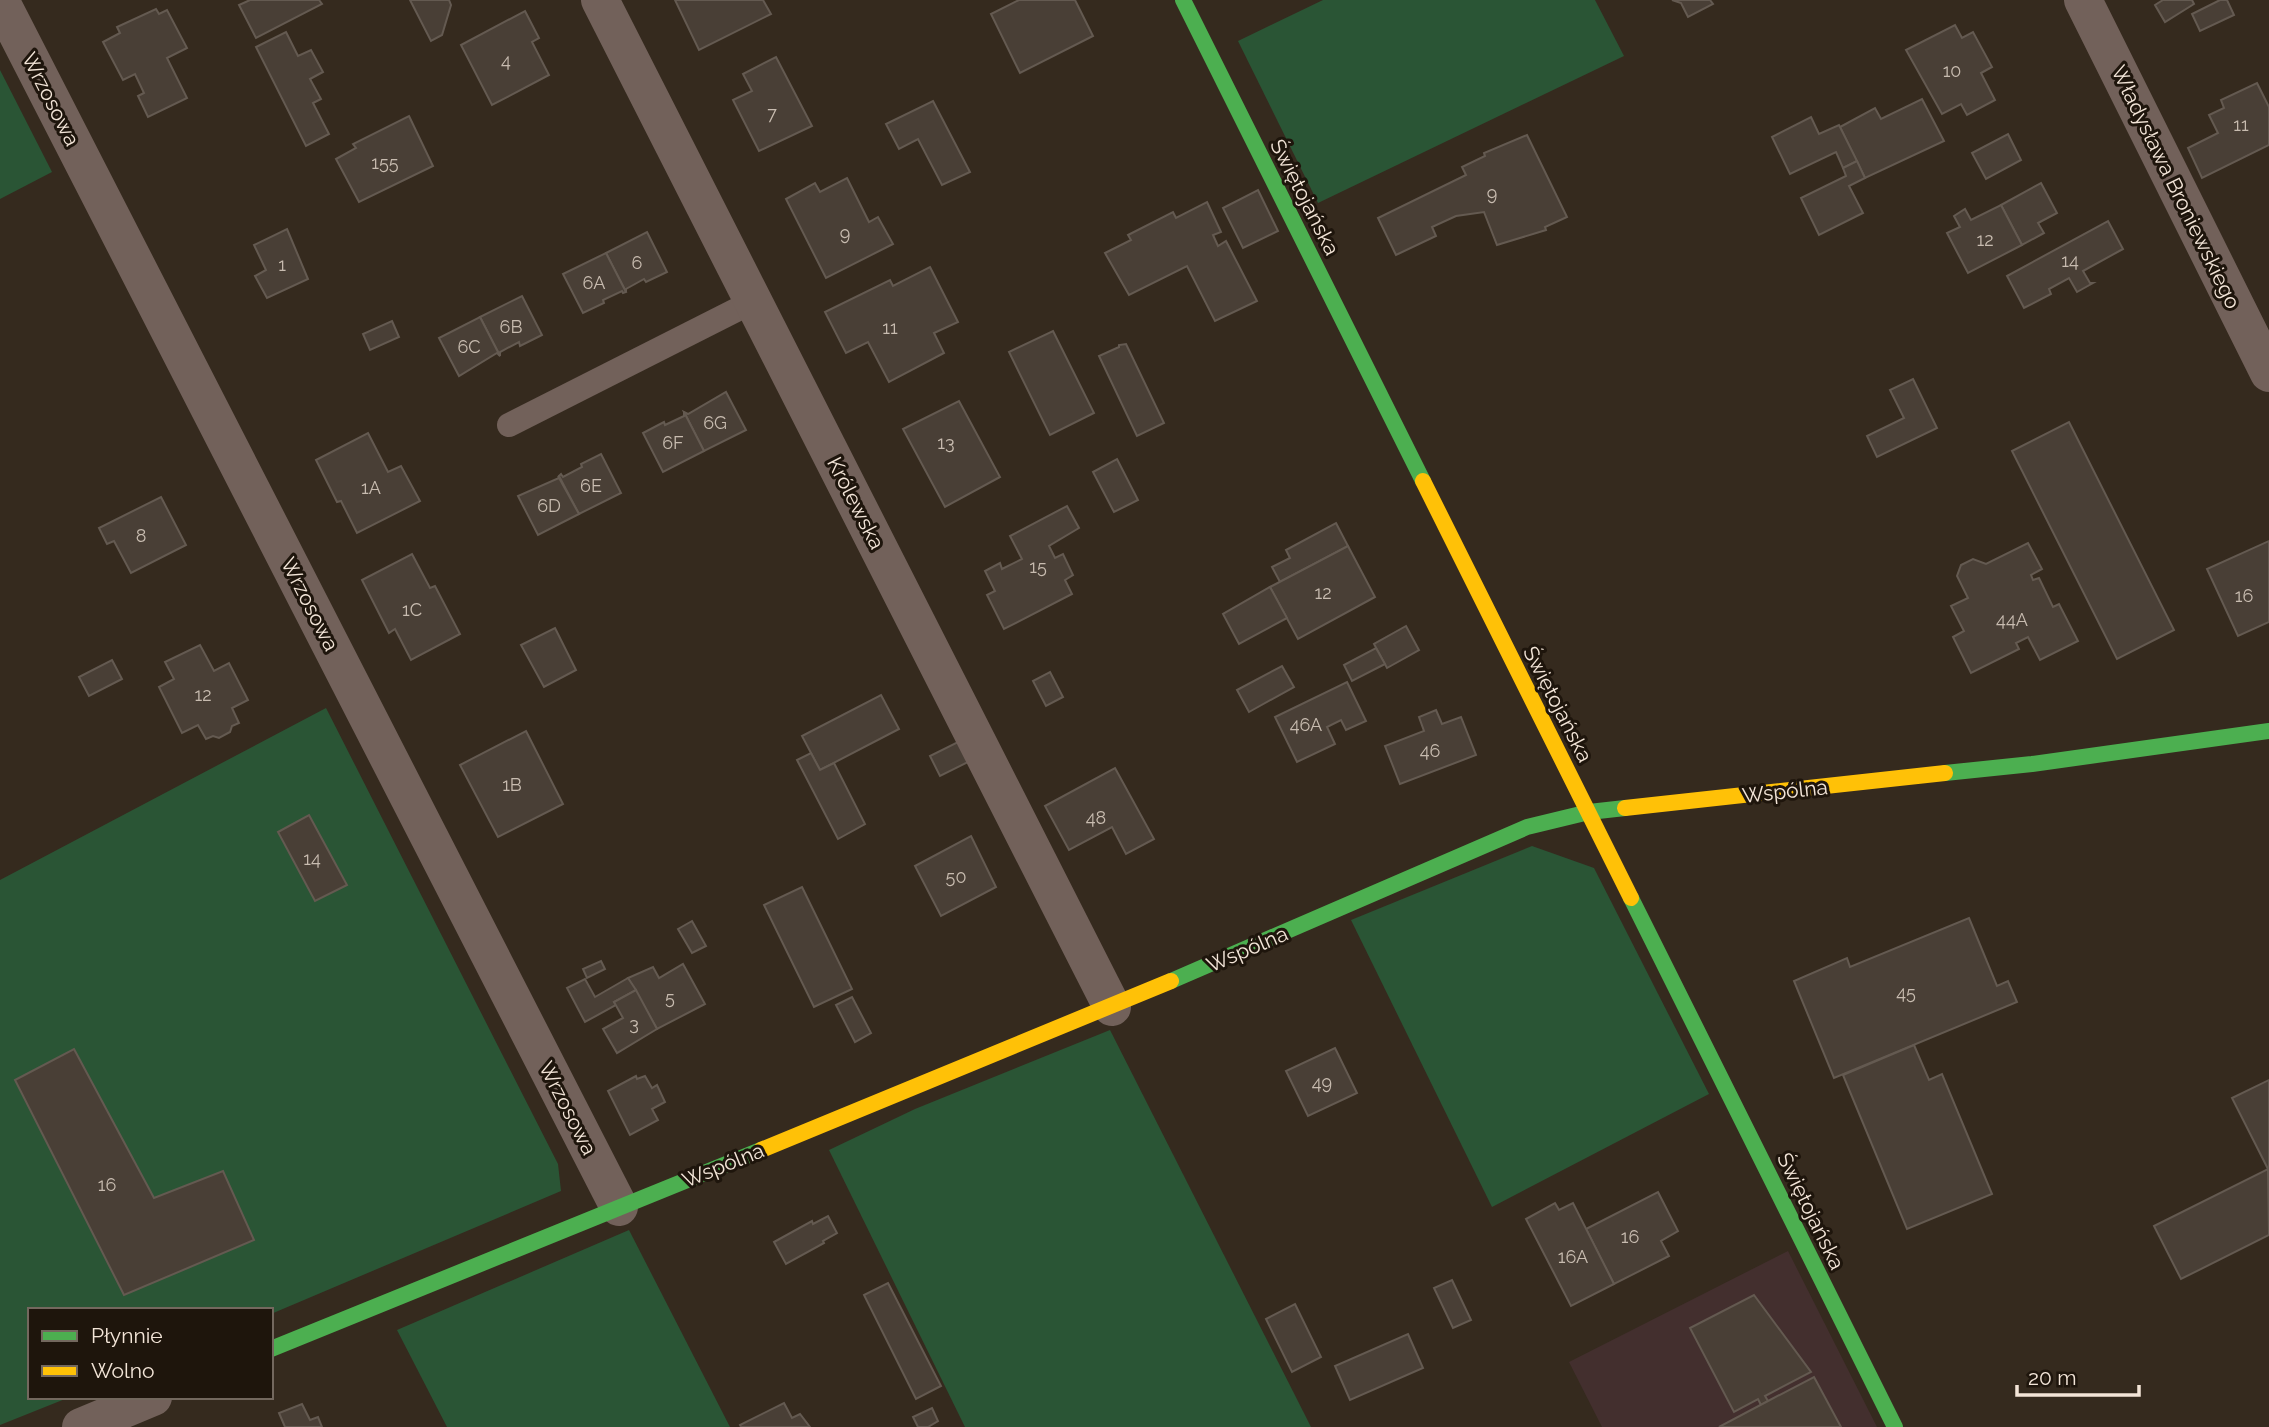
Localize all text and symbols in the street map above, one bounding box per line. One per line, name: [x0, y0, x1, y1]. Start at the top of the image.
street label: Wrzosowa: [17, 48, 85, 150]
house number: 4: [501, 50, 511, 71]
house number: 10: [1943, 60, 1961, 81]
street label: Władysława Broniewskiego: [2106, 61, 2246, 313]
house number: 7: [767, 103, 777, 124]
house number: 11: [2233, 114, 2249, 135]
street label: Świętojańska: [1265, 135, 1345, 259]
house number: 155: [371, 152, 399, 173]
house number: 9: [1487, 183, 1497, 204]
house number: 9: [840, 223, 850, 244]
house number: 12: [1976, 229, 1994, 250]
house number: 14: [2061, 250, 2079, 271]
house number: 6: [632, 252, 643, 273]
house number: 1: [278, 254, 286, 275]
house number: 6A: [583, 272, 605, 293]
house number: 6B: [500, 316, 522, 337]
house number: 11: [882, 317, 898, 338]
house number: 6C: [457, 336, 481, 357]
house number: 6G: [703, 412, 727, 433]
house number: 6F: [662, 432, 684, 453]
house number: 13: [937, 432, 955, 453]
street label: Królewska: [822, 453, 890, 553]
house number: 6E: [580, 475, 602, 496]
house number: 1A: [361, 477, 381, 498]
house number: 6D: [537, 495, 561, 516]
house number: 8: [136, 525, 146, 546]
street label: Wrzosowa: [276, 553, 344, 655]
house number: 15: [1029, 556, 1047, 577]
house number: 12: [1314, 582, 1332, 603]
house number: 16: [2235, 585, 2253, 606]
house number: 1C: [402, 599, 422, 620]
house number: 44A: [1996, 609, 2028, 630]
street label: Świętojańska: [1518, 642, 1598, 766]
house number: 12: [194, 684, 212, 705]
house number: 46A: [1290, 714, 1322, 735]
house number: 46: [1420, 740, 1440, 761]
house number: 1B: [502, 774, 522, 795]
street label: Wspólna: [1741, 774, 1829, 808]
house number: 48: [1086, 807, 1106, 828]
house number: 14: [303, 848, 321, 869]
house number: 50: [946, 866, 966, 887]
street label: Wspólna: [1203, 921, 1291, 977]
house number: 45: [1896, 982, 1916, 1003]
house number: 5: [665, 987, 675, 1008]
house number: 3: [629, 1013, 639, 1034]
street label: Wrzosowa: [534, 1057, 602, 1159]
house number: 49: [1312, 1072, 1332, 1093]
street label: Wspólna: [679, 1137, 767, 1193]
street label: Świętojańska: [1772, 1149, 1850, 1273]
house number: 16: [98, 1174, 116, 1195]
house number: 16: [1621, 1226, 1639, 1247]
house number: 16A: [1558, 1246, 1588, 1267]
legend: [28, 1308, 273, 1399]
text: Płynnie: [91, 1323, 163, 1348]
scale bar: [2017, 1354, 2140, 1398]
text: Wolno: [91, 1358, 155, 1383]
text: 20 m: [2028, 1365, 2076, 1390]

